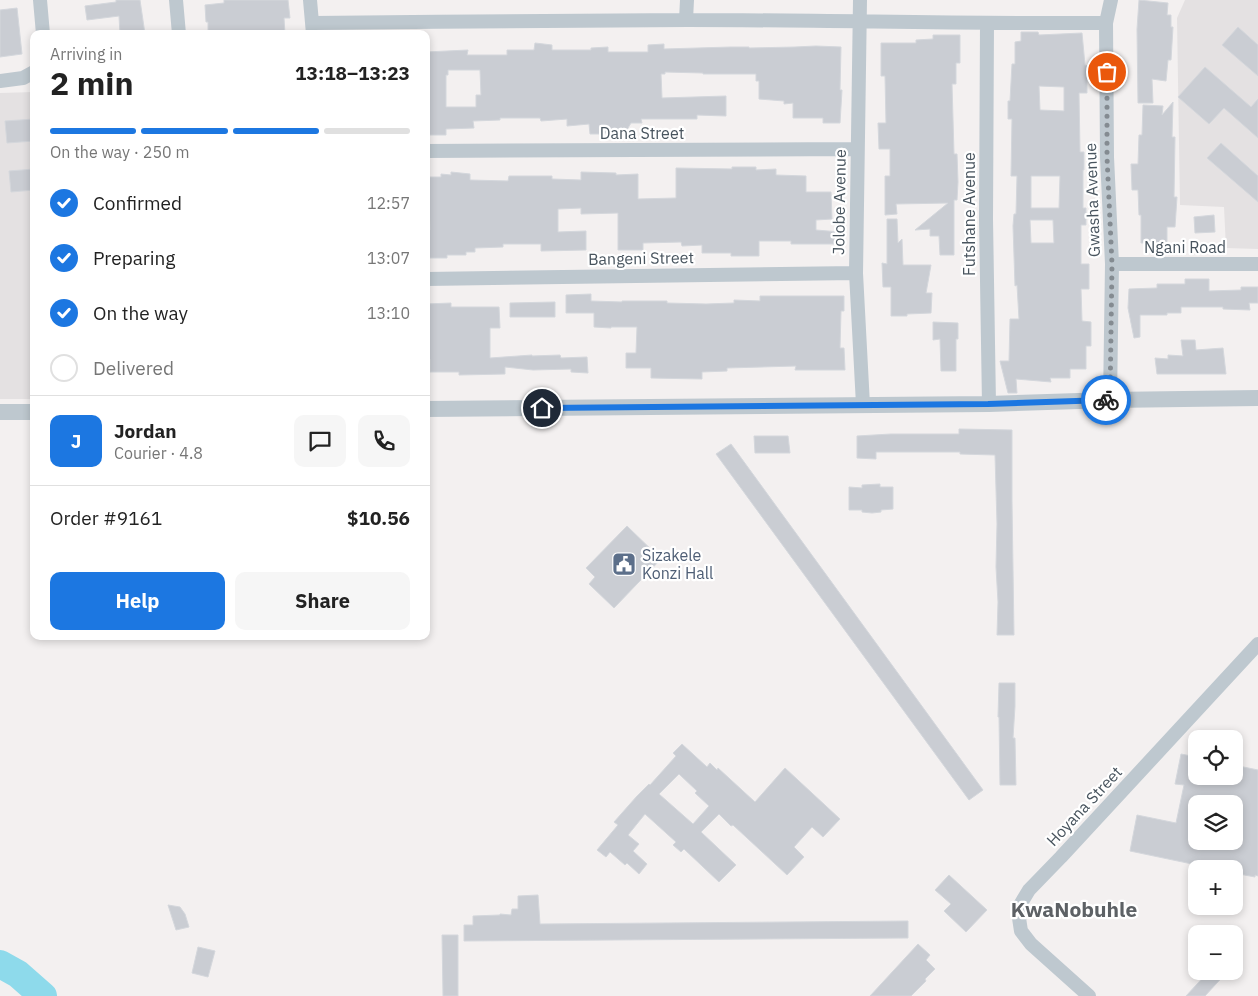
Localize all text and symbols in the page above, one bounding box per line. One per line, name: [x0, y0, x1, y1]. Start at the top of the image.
text: Arriving in: [50, 44, 122, 64]
pin: [1086, 51, 1128, 93]
icon: bag: [1093, 58, 1121, 86]
text: 13:18–13:23: [295, 61, 410, 85]
text: 2 min: [50, 62, 134, 104]
street label: Dana Street: [600, 123, 684, 143]
text: On the way · 250 m: [50, 142, 189, 162]
street label: Gwasha Avenue: [1080, 142, 1104, 258]
street label: Jolobe Avenue: [828, 149, 850, 255]
street label: Futshane Avenue: [959, 152, 979, 276]
icon: check: [50, 189, 78, 217]
text: Confirmed: [93, 191, 182, 215]
text: 12:57: [367, 193, 410, 213]
street label: Ngani Road: [1144, 237, 1226, 257]
icon: check: [50, 244, 78, 272]
text: Preparing: [93, 246, 175, 270]
street label: Bangeni Street: [588, 247, 694, 269]
text: 13:07: [367, 248, 410, 268]
icon: check: [50, 299, 78, 327]
text: On the way: [93, 301, 188, 325]
text: 13:10: [367, 303, 410, 323]
text: Delivered: [93, 356, 174, 380]
courier: [1081, 375, 1131, 425]
icon: bike: [1092, 386, 1120, 414]
pin: [521, 387, 563, 429]
icon: home: [528, 394, 556, 422]
button: chat: [294, 415, 346, 467]
button: phone: [358, 415, 410, 467]
text: Jordan: [114, 419, 177, 443]
text: J: [71, 429, 81, 453]
text: Courier · 4.8: [114, 443, 203, 463]
text: Order #9161: [50, 506, 162, 530]
text: $10.56: [347, 506, 410, 530]
place label: Sizakele Konzi Hall: [642, 545, 713, 583]
public building icon: Sizakele Konzi Hall: [611, 551, 637, 577]
button: Help: [50, 572, 225, 630]
button: Share: [235, 572, 410, 630]
map controls: [1188, 730, 1243, 980]
button: locate: [1188, 730, 1243, 785]
street label: Hoyana Street: [1042, 762, 1126, 850]
button: layers: [1188, 795, 1243, 850]
button: +: [1188, 860, 1243, 915]
district label: KwaNobuhle: [1011, 895, 1137, 923]
button: −: [1188, 925, 1243, 980]

